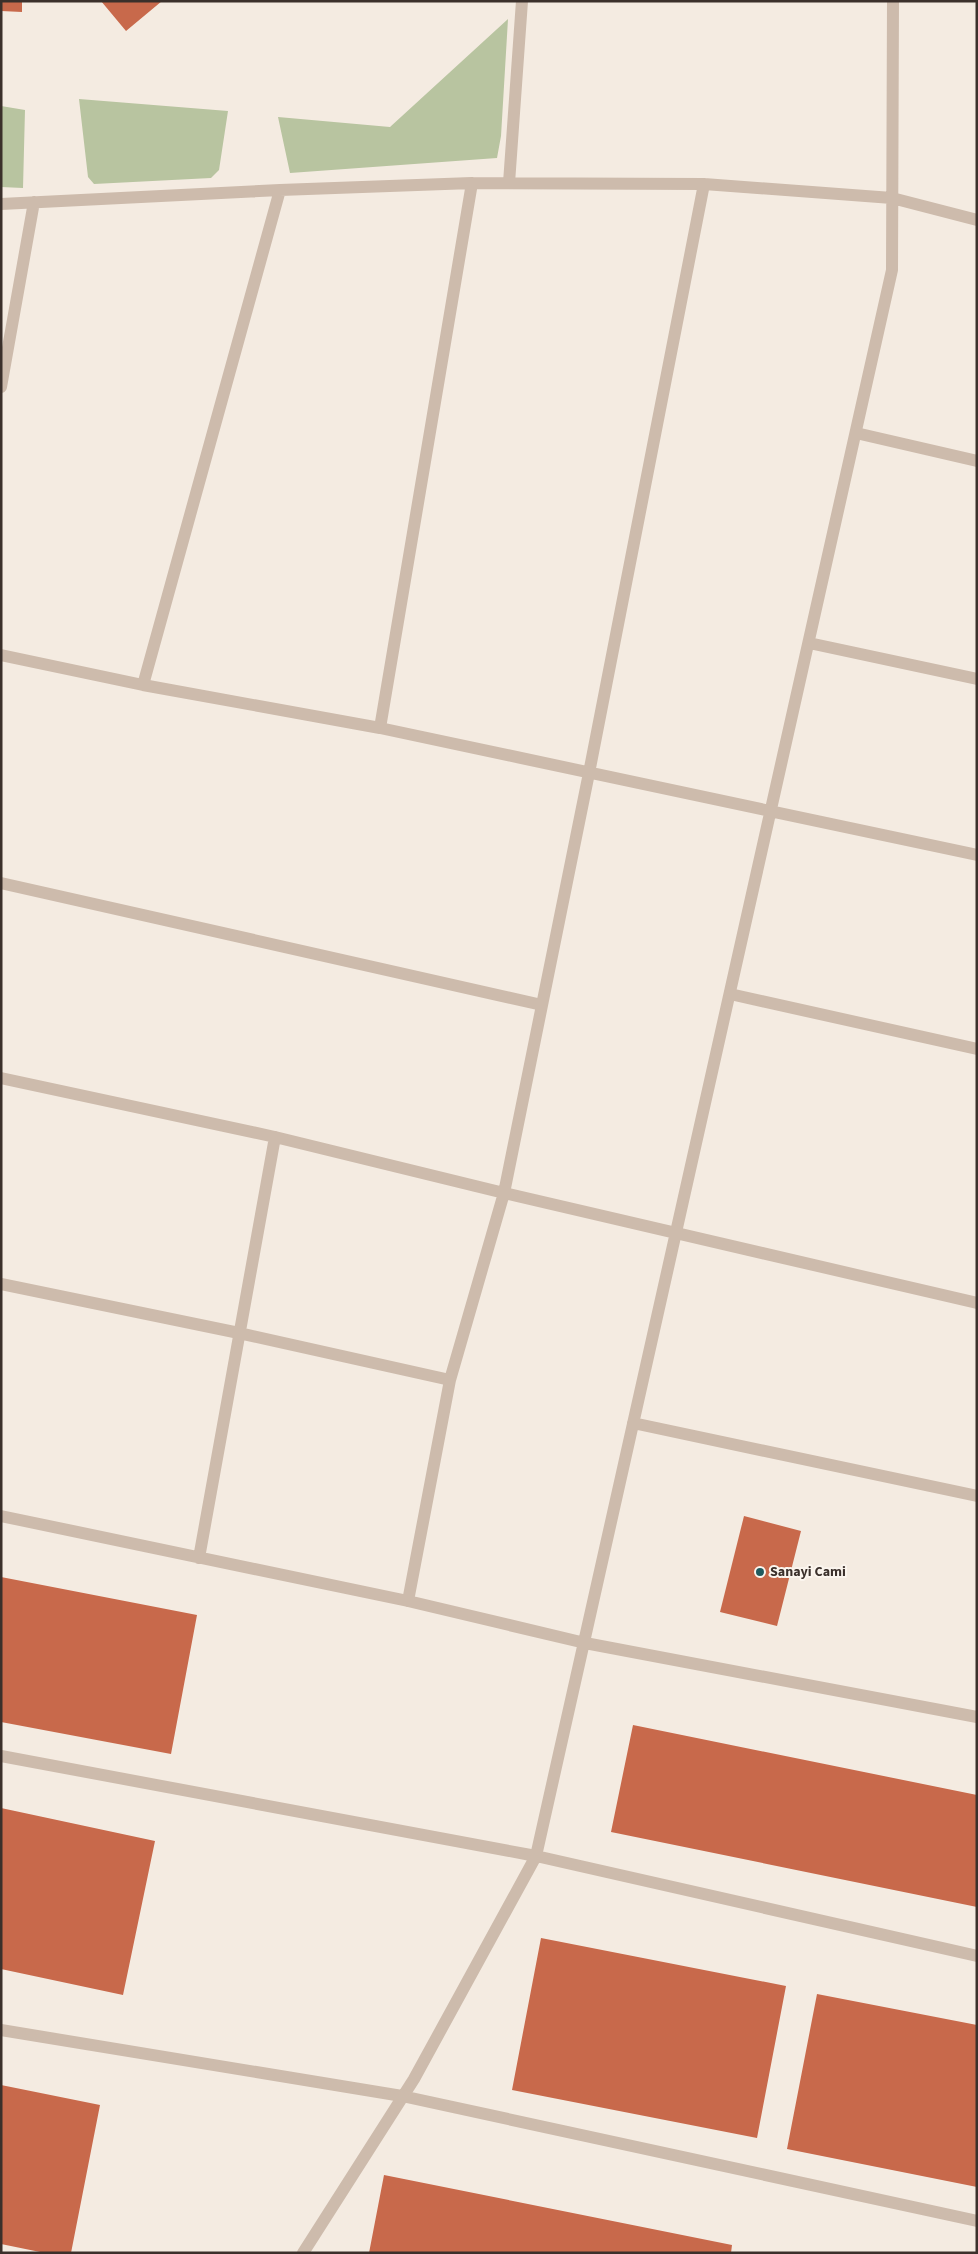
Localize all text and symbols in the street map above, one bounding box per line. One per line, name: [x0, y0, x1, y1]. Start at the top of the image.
place label: Sanayi Cami: [770, 1562, 846, 1582]
marker: Sanayi Cami: [754, 1566, 766, 1578]

